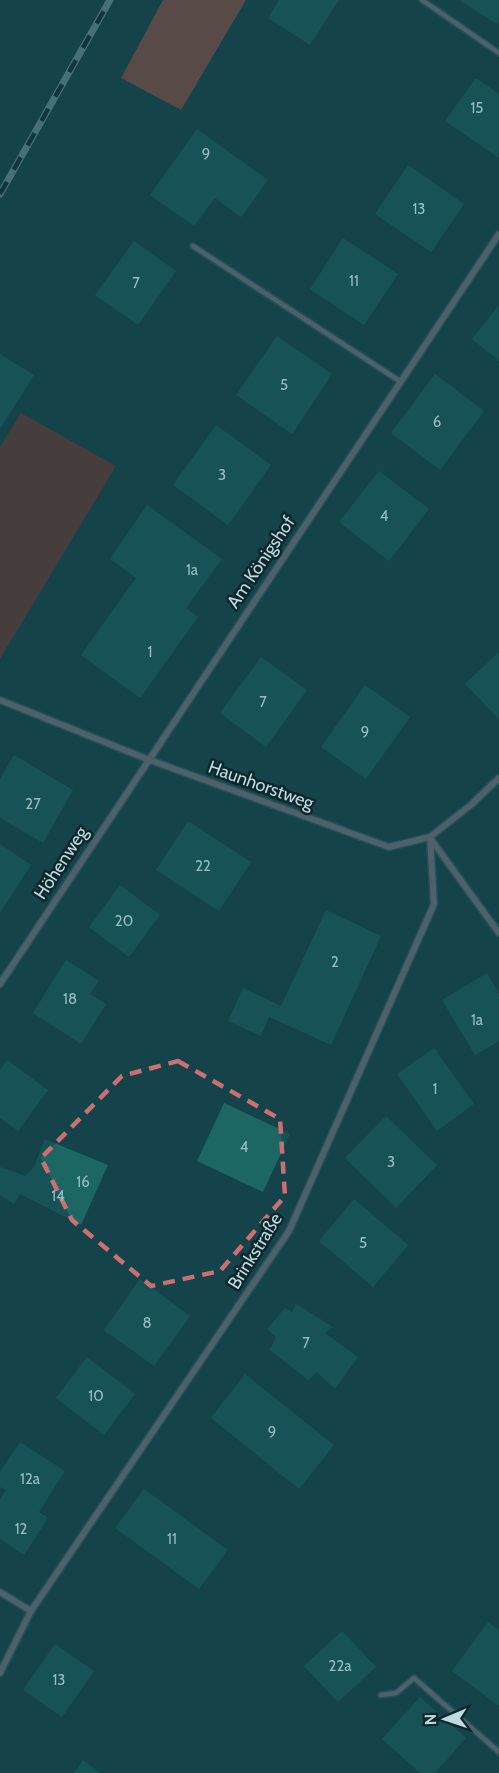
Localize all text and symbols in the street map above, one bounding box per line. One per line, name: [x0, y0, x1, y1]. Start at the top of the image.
house number: 15: [470, 99, 484, 117]
house number: 9: [202, 145, 210, 163]
house number: 13: [412, 200, 426, 218]
house number: 11: [349, 272, 359, 290]
house number: 7: [132, 274, 140, 292]
house number: 5: [280, 376, 288, 394]
house number: 6: [433, 413, 441, 431]
house number: 3: [218, 466, 226, 484]
house number: 4: [380, 507, 389, 525]
street label: Am Königshof: [222, 512, 300, 612]
house number: 1a: [186, 561, 199, 579]
house number: 1: [148, 643, 152, 661]
house number: 7: [259, 693, 267, 711]
house number: 9: [361, 723, 369, 741]
street label: Haunhorstweg: [205, 756, 318, 815]
house number: 27: [25, 795, 41, 813]
street label: Höhenweg: [29, 822, 93, 904]
house number: 22: [195, 857, 211, 875]
house number: 20: [115, 912, 133, 930]
house number: 2: [331, 953, 339, 971]
house number: 18: [63, 990, 77, 1008]
house number: 1a: [471, 1011, 484, 1029]
house number: 1: [433, 1080, 437, 1098]
house number: 4: [240, 1138, 249, 1156]
house number: 3: [387, 1153, 395, 1171]
house number: 16: [76, 1173, 90, 1191]
house number: 14: [51, 1187, 65, 1205]
street label: Brinkstraße: [223, 1209, 287, 1293]
house number: 5: [359, 1234, 367, 1252]
house number: 8: [142, 1314, 152, 1332]
house number: 7: [302, 1334, 310, 1352]
house number: 10: [88, 1387, 104, 1405]
house number: 9: [268, 1423, 276, 1441]
house number: 12a: [20, 1470, 41, 1488]
house number: 12: [15, 1520, 28, 1538]
house number: 11: [167, 1530, 177, 1548]
house number: 22a: [329, 1657, 352, 1675]
house number: 13: [52, 1671, 66, 1689]
north arrow: [415, 1689, 475, 1749]
text: N: [421, 1714, 440, 1725]

